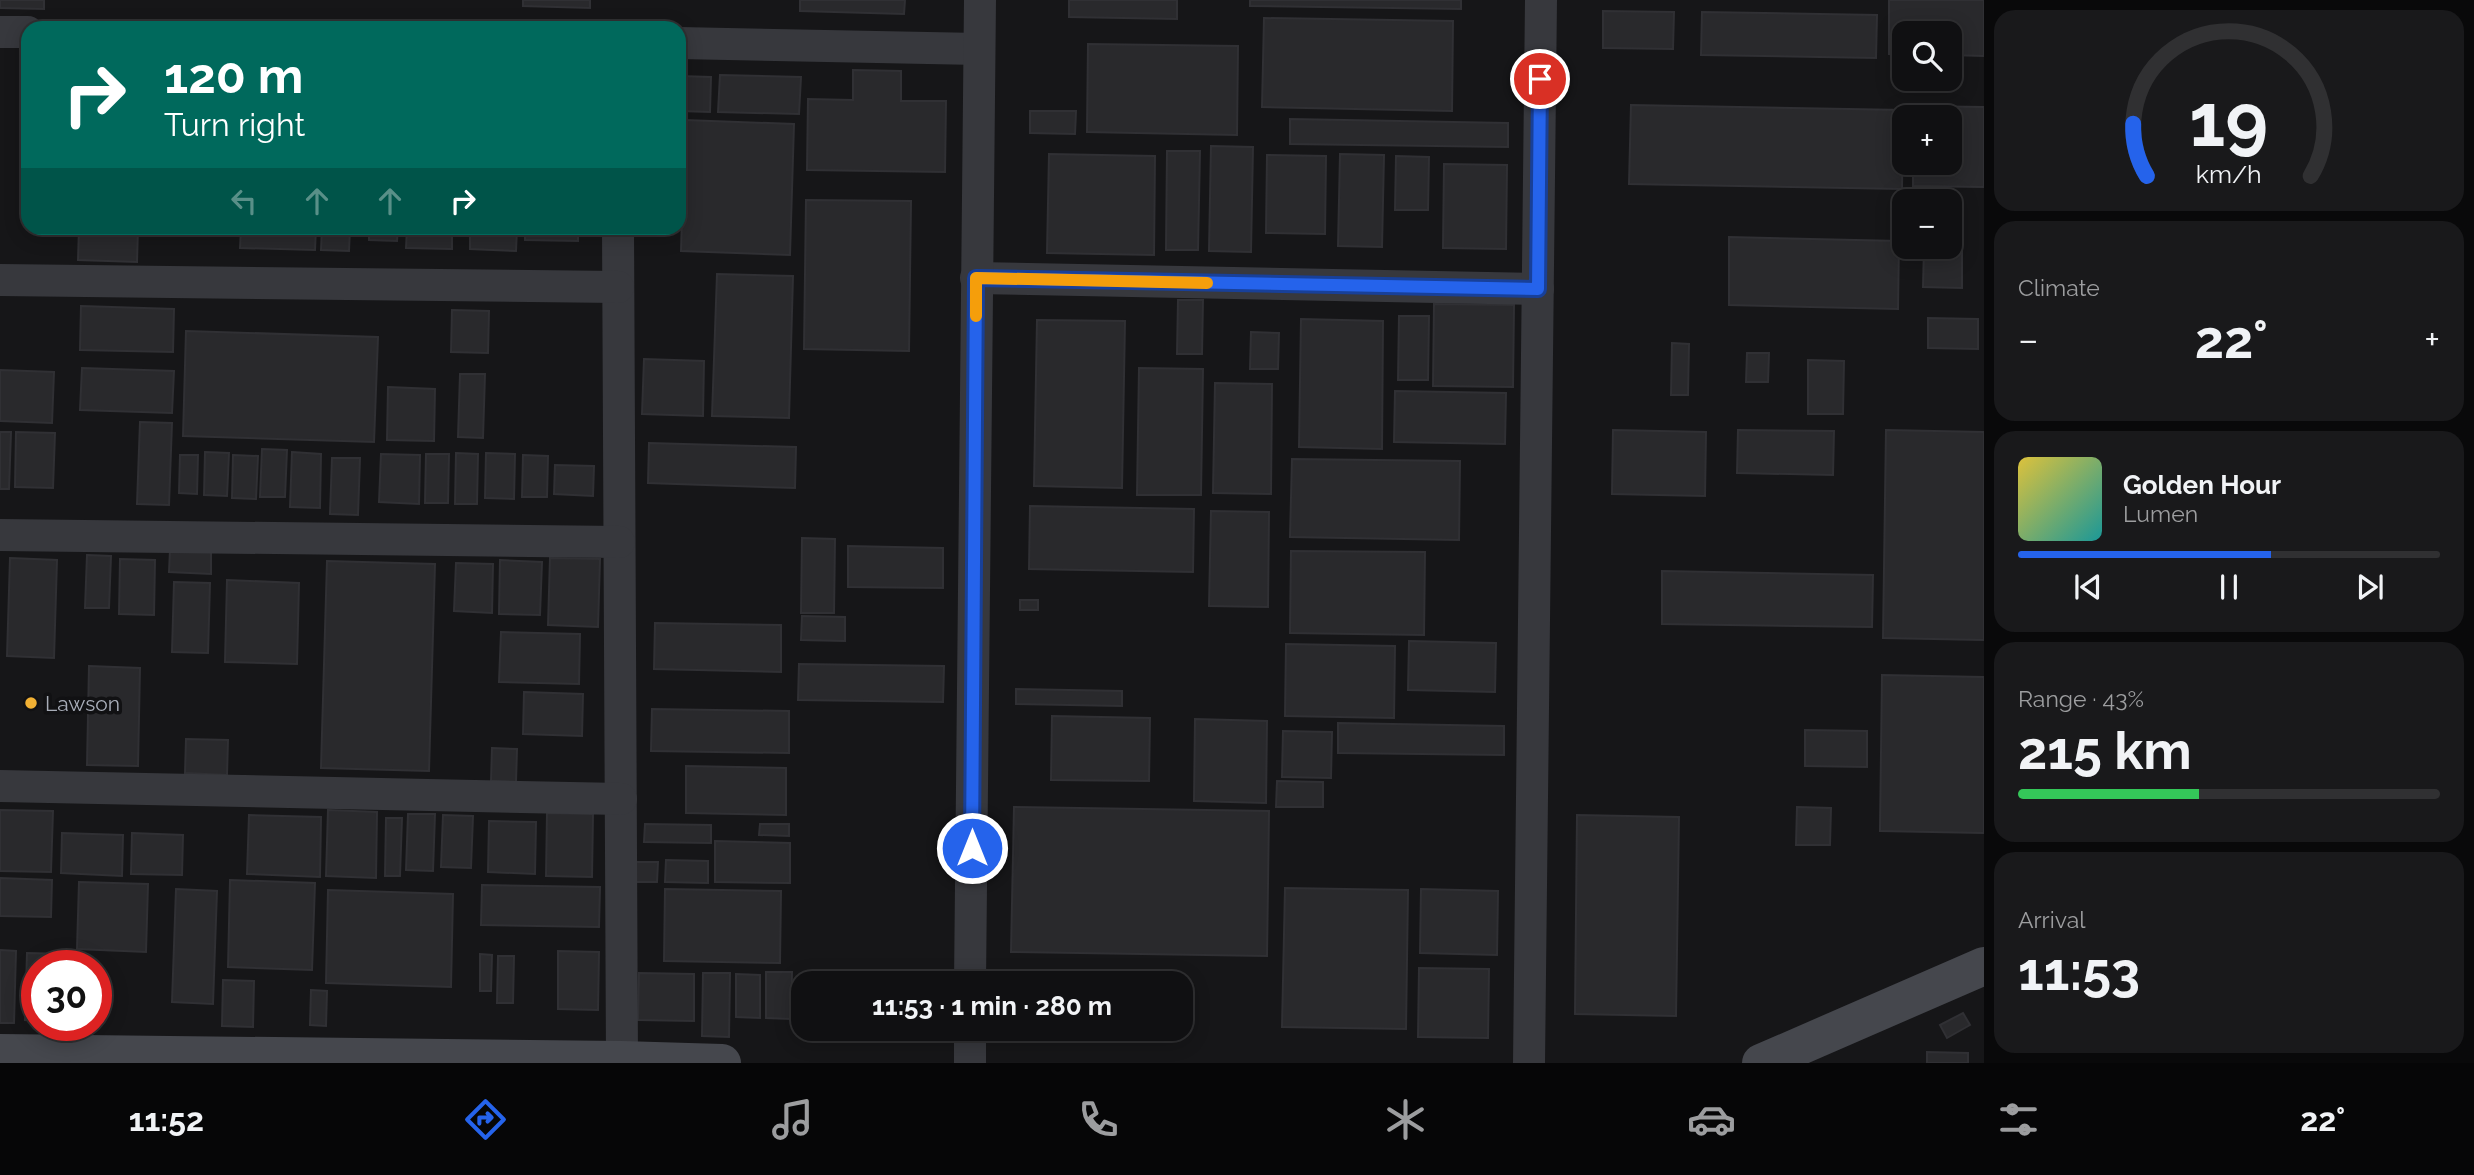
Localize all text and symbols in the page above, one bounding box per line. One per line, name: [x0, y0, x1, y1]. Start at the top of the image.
map controls: [1892, 21, 1962, 259]
button: search: [1892, 21, 1962, 91]
text: 120 m: [164, 47, 303, 104]
icon: right: [49, 49, 140, 140]
pin: [1510, 49, 1570, 109]
icon: arrive: [1521, 60, 1559, 98]
text: 19: [2190, 79, 2268, 164]
button: +: [1892, 105, 1962, 175]
text: Turn right: [164, 106, 305, 143]
text: km/h: [2196, 159, 2262, 189]
icon: left: [225, 182, 263, 220]
icon: ahead: [298, 182, 336, 220]
icon: ahead: [371, 182, 409, 220]
icon: right: [444, 182, 482, 220]
button: −: [1892, 189, 1962, 259]
text: Climate: [2018, 274, 2100, 301]
text: 22°: [2195, 309, 2268, 370]
text: −: [2018, 317, 2038, 362]
text: +: [2424, 317, 2440, 362]
text: Golden Hour: [2123, 470, 2281, 500]
text: Lumen: [2123, 500, 2198, 527]
icon: previous: [2069, 568, 2107, 606]
icon: pause: [2210, 568, 2248, 606]
icon: next: [2351, 568, 2389, 606]
text: Range · 43%: [2018, 685, 2144, 712]
place label: Lawson: [45, 691, 120, 716]
marker: Lawson: [23, 695, 39, 711]
text: 215 km: [2018, 720, 2192, 781]
position arrow: [935, 811, 1009, 885]
text: Arrival: [2018, 906, 2085, 933]
text: 11:53: [2018, 941, 2140, 1002]
speed limit sign: 30: [21, 950, 112, 1041]
text: 11:53 · 1 min · 280 m: [872, 991, 1112, 1021]
icon: directions: [461, 1095, 510, 1144]
icon: music: [768, 1095, 817, 1144]
icon: phone: [1074, 1095, 1123, 1144]
icon: climate: [1381, 1095, 1430, 1144]
icon: car: [1687, 1095, 1736, 1144]
icon: filters: [1994, 1095, 2043, 1144]
text: 11:52: [129, 1101, 204, 1138]
text: 22°: [2300, 1101, 2345, 1138]

